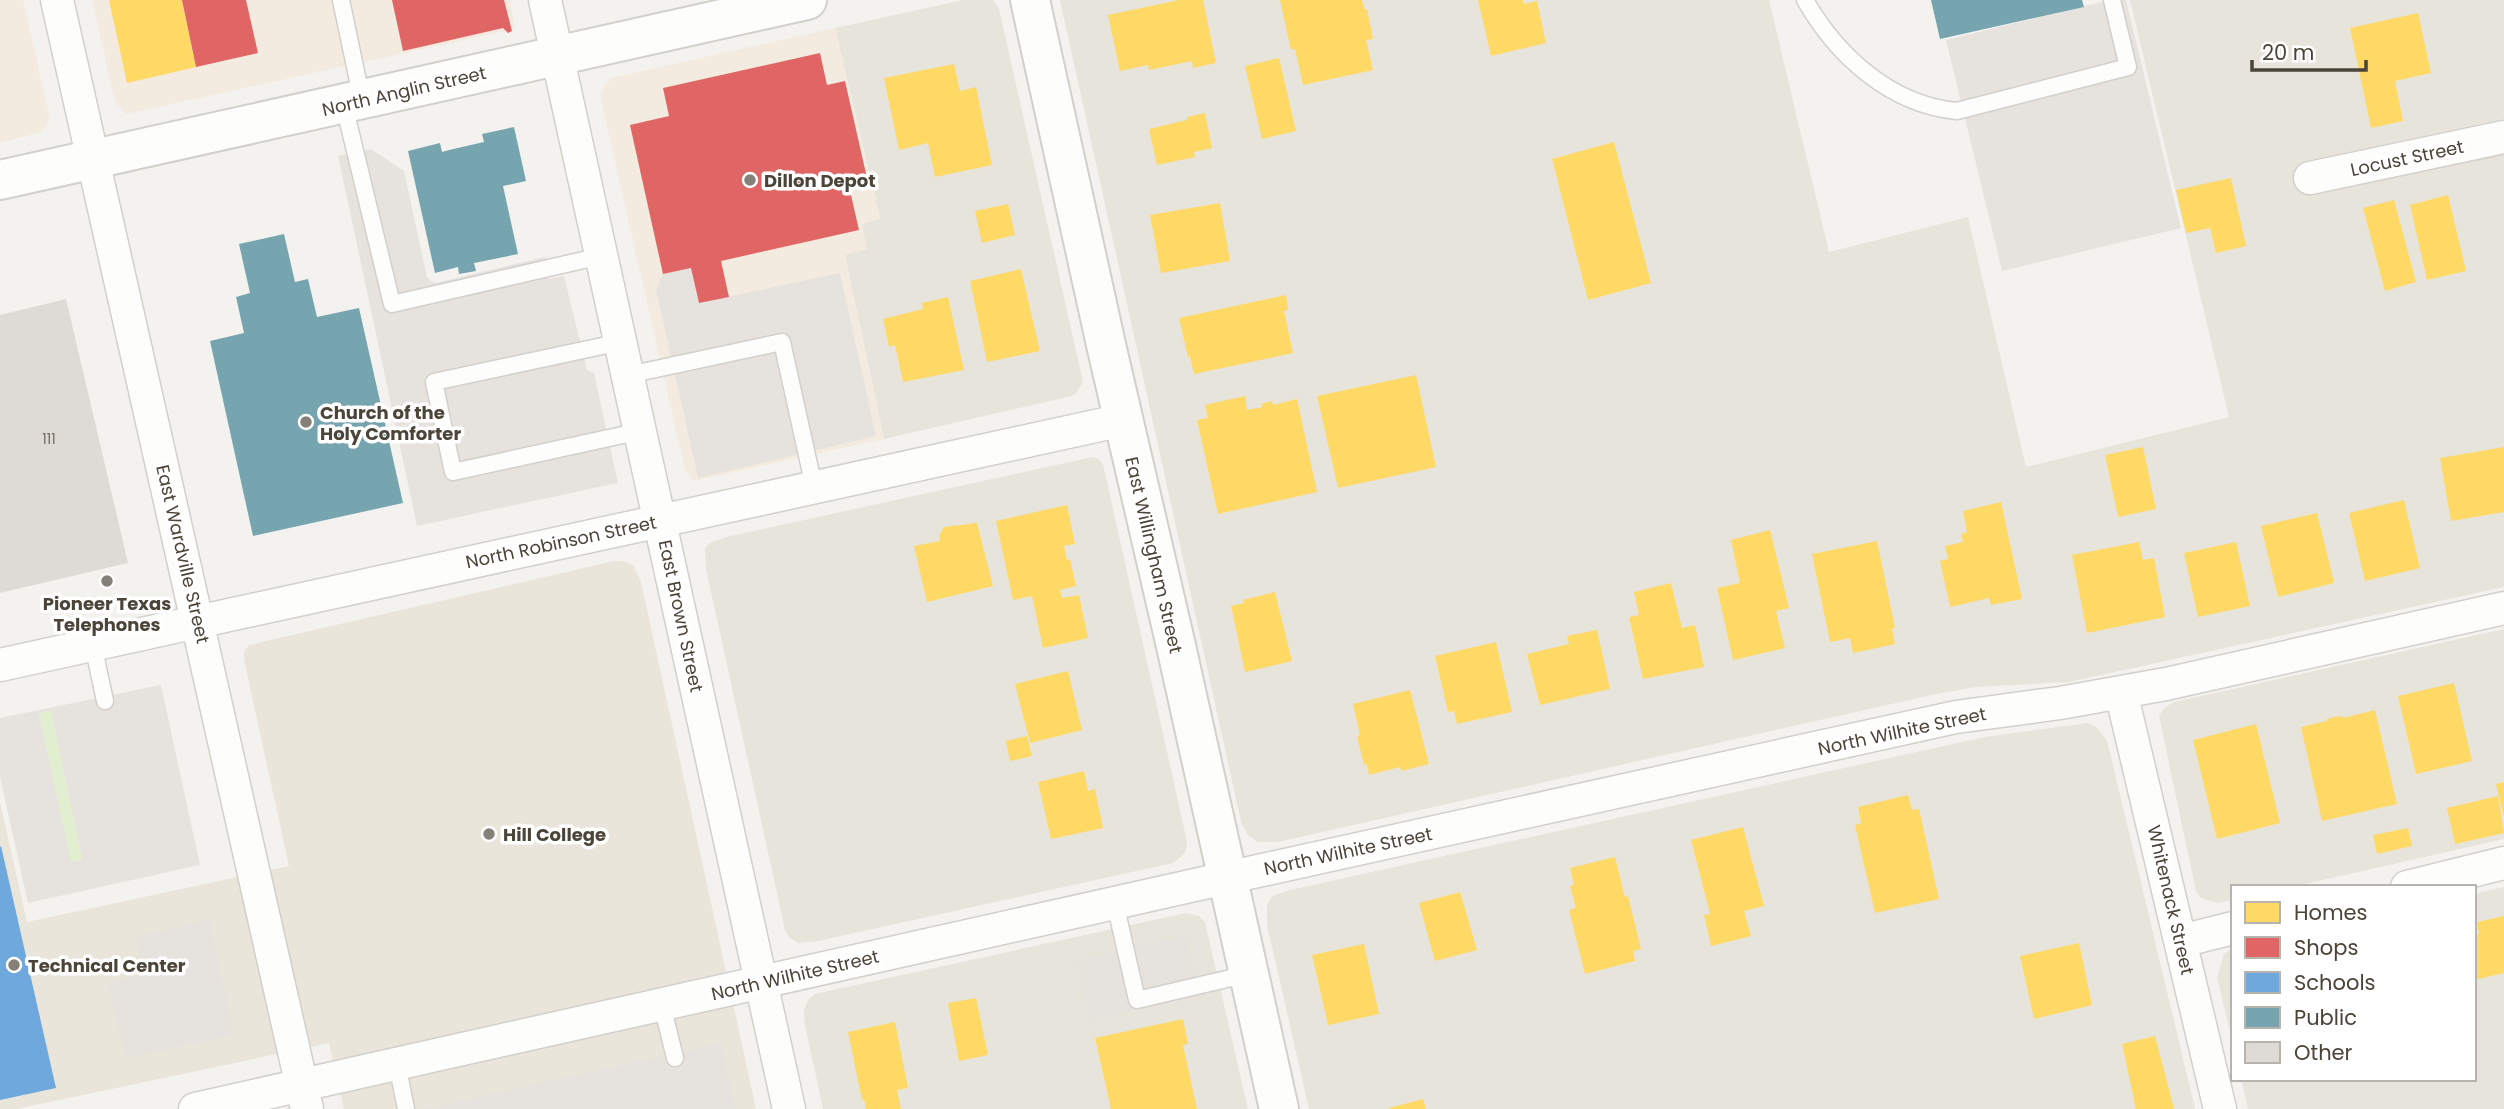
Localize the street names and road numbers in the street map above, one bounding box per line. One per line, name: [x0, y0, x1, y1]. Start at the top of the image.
street label: North Anglin Street: [320, 60, 488, 122]
street label: Locust Street: [2348, 134, 2466, 182]
street label: East Willingham Street: [1119, 454, 1189, 656]
street label: East Wardville Street: [150, 462, 216, 646]
street label: North Robinson Street: [463, 510, 659, 574]
street label: East Brown Street: [653, 537, 709, 695]
street label: North Wilhite Street: [1816, 701, 1988, 761]
street label: North Wilhite Street: [1262, 821, 1434, 881]
street label: Whitenack Street: [2142, 823, 2200, 977]
street label: North Wilhite Street: [709, 944, 881, 1006]

